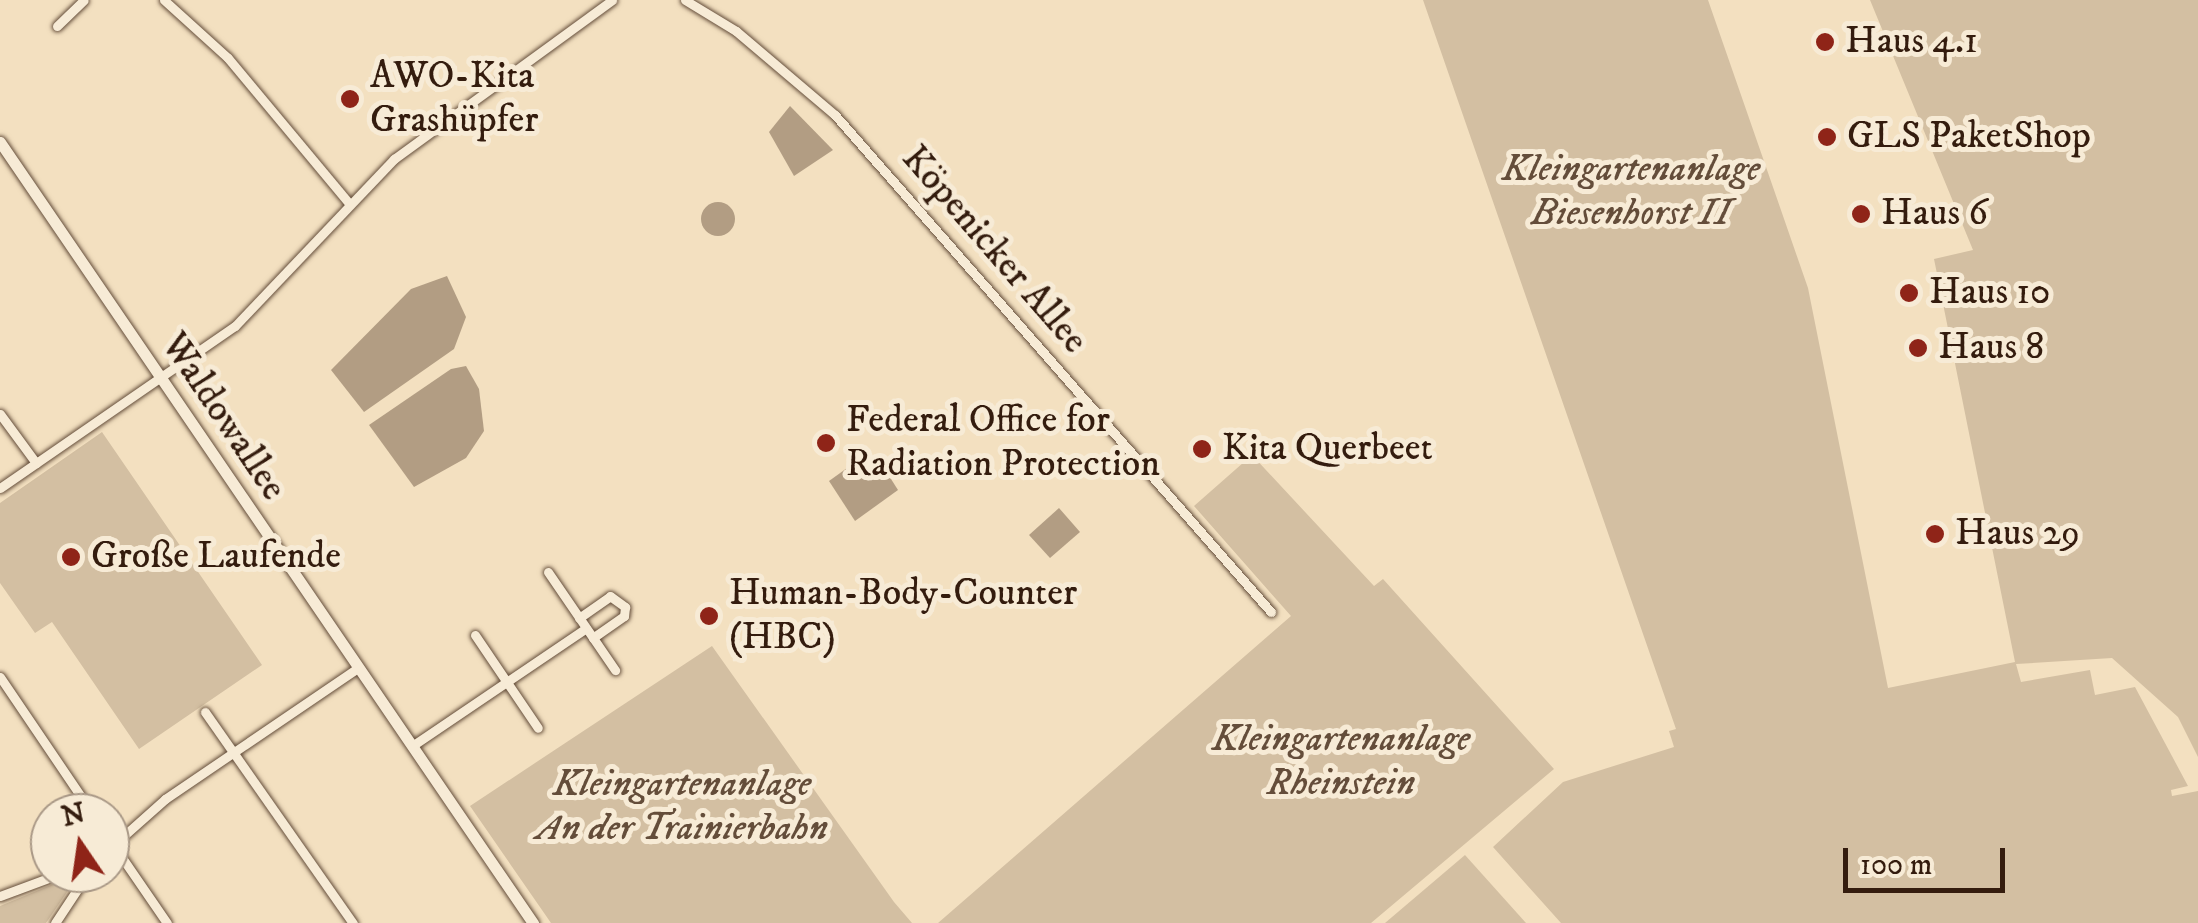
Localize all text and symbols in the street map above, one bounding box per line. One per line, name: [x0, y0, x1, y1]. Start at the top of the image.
place label: Haus 4.1: [1845, 19, 1978, 65]
marker: Haus 4.1: [1814, 31, 1836, 53]
place label: AWO-Kita Grashüpfer: [370, 54, 538, 143]
marker: AWO-Kita Grashüpfer: [339, 88, 361, 110]
place label: GLS PaketShop: [1847, 114, 2091, 160]
marker: GLS PaketShop: [1816, 126, 1838, 148]
street label: Köpenicker Allee: [891, 137, 1097, 363]
park label: Kleingartenanlage Biesenhorst II: [1502, 147, 1760, 236]
place label: Haus 6: [1881, 191, 1988, 237]
marker: Haus 6: [1850, 203, 1872, 225]
place label: Haus 10: [1929, 270, 2051, 316]
marker: Haus 10: [1898, 282, 1920, 304]
street label: Waldowallee: [150, 325, 296, 509]
place label: Haus 8: [1938, 325, 2044, 371]
marker: Haus 8: [1907, 337, 1929, 359]
place label: Federal Office for Radiation Protection: [846, 398, 1160, 488]
place label: Kita Querbeet: [1222, 426, 1433, 472]
marker: Federal Office for Radiation Protection: [815, 432, 837, 454]
marker: Kita Querbeet: [1191, 438, 1213, 460]
place label: Haus 29: [1955, 511, 2080, 557]
marker: Haus 29: [1924, 523, 1946, 545]
place label: Große Laufende: [91, 534, 341, 580]
marker: Große Laufende: [60, 546, 82, 568]
place label: Human-Body-Counter (HBC): [729, 571, 1077, 660]
marker: Human-Body-Counter (HBC): [698, 605, 720, 627]
park label: Kleingartenanlage Rheinstein: [1212, 717, 1470, 806]
park label: Kleingartenanlage An der Trainierbahn: [536, 762, 828, 852]
north arrow: [30, 793, 130, 893]
text: N: [58, 796, 89, 835]
scale bar: [1848, 828, 2010, 890]
text: 100 m: [1860, 847, 1932, 884]

